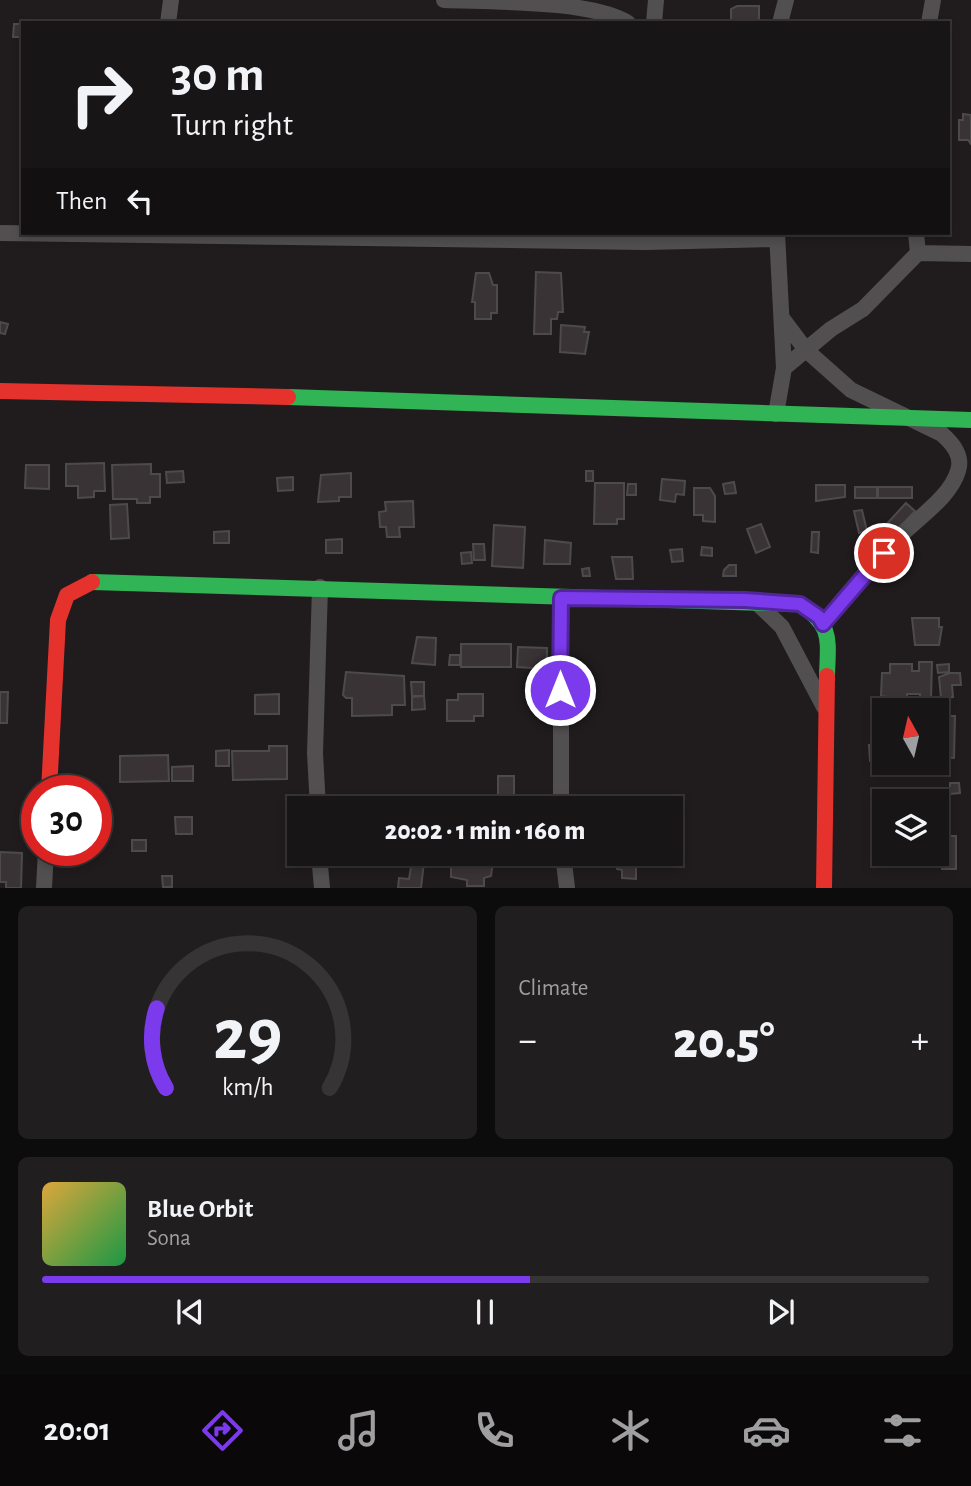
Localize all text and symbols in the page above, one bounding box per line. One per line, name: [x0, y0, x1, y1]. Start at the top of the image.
icon: right: [56, 49, 147, 140]
text: 30 m: [171, 51, 265, 100]
text: Turn right: [171, 109, 293, 141]
icon: left: [121, 182, 159, 220]
text: Then: [56, 188, 107, 214]
pin: [854, 523, 914, 583]
icon: arrive: [865, 534, 903, 572]
position arrow: [523, 653, 597, 727]
north arrow: [872, 698, 948, 775]
map controls: [872, 698, 949, 866]
speed limit sign: 30: [21, 775, 112, 866]
button: layers: [872, 789, 949, 866]
text: 20:02 · 1 min · 160 m: [385, 818, 585, 844]
text: Climate: [519, 977, 588, 1000]
text: 29: [213, 1001, 282, 1074]
text: 20.5°: [673, 1015, 775, 1067]
text: −: [519, 1022, 537, 1060]
text: +: [911, 1022, 929, 1060]
text: km/h: [221, 1075, 273, 1100]
text: Blue Orbit: [147, 1196, 253, 1222]
text: Sona: [147, 1227, 191, 1250]
icon: previous: [171, 1293, 209, 1331]
icon: pause: [466, 1293, 504, 1331]
icon: next: [762, 1293, 800, 1331]
icon: directions: [198, 1406, 247, 1455]
icon: music: [334, 1406, 383, 1455]
icon: phone: [470, 1406, 519, 1455]
icon: climate: [606, 1406, 655, 1455]
icon: car: [742, 1406, 791, 1455]
icon: filters: [878, 1406, 927, 1455]
text: 20:01: [44, 1414, 111, 1446]

